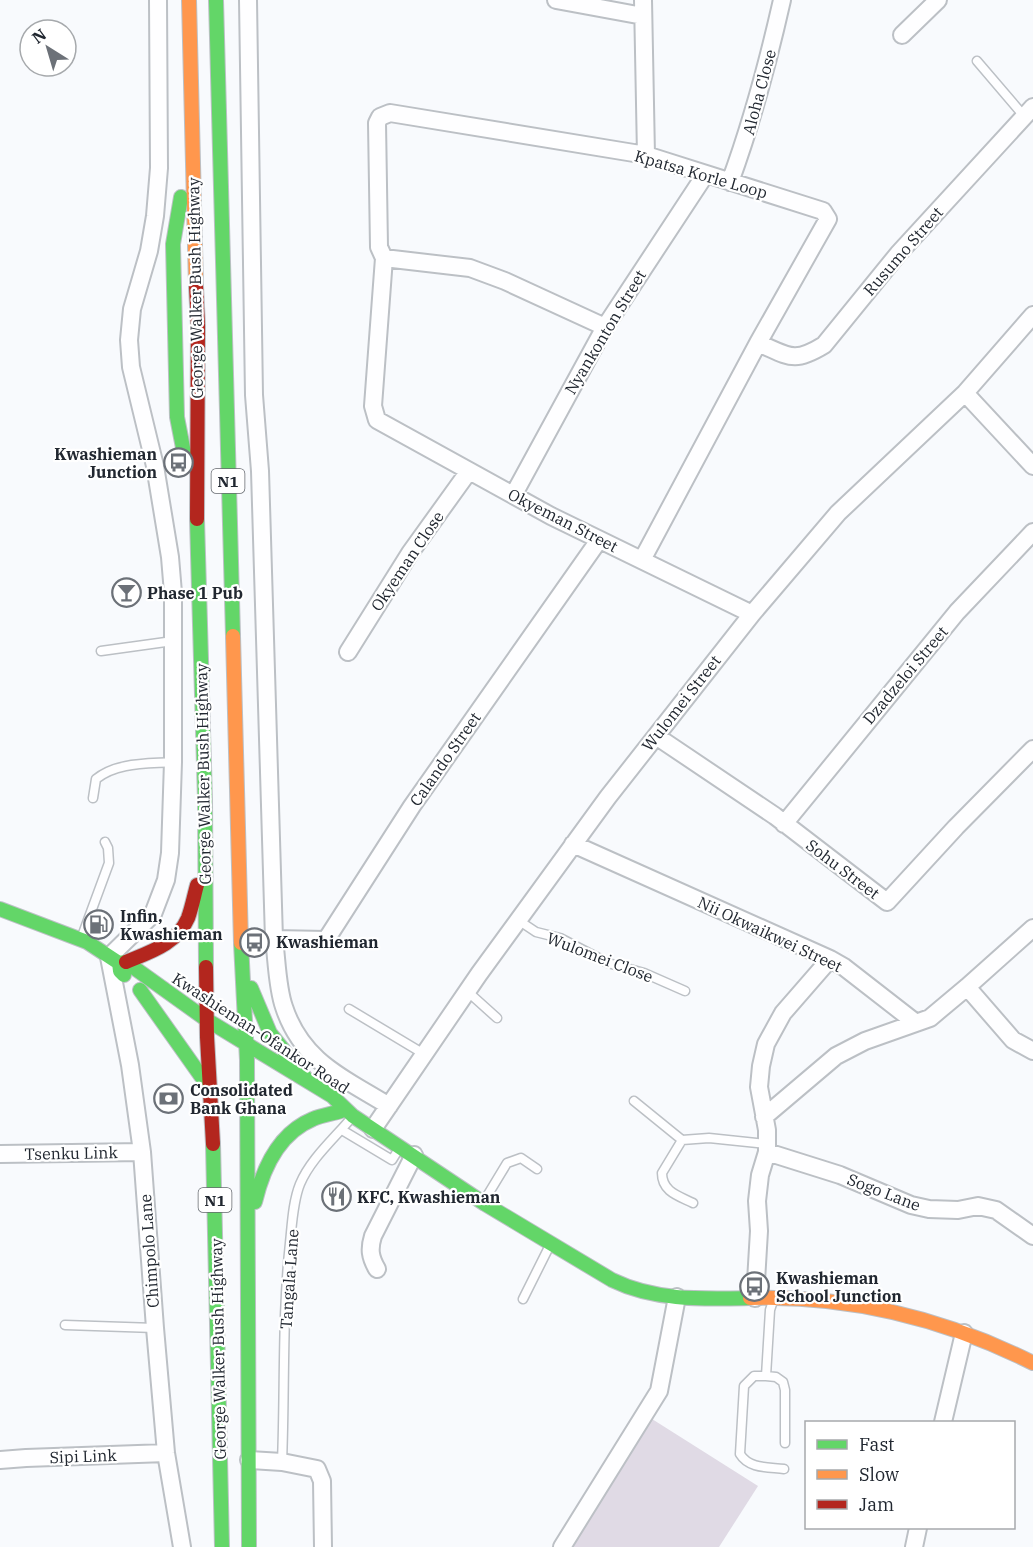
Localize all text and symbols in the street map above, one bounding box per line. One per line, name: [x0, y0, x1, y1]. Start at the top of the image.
north arrow: [18, 18, 78, 78]
text: N: [28, 24, 50, 48]
street label: Aloha Close: [738, 47, 780, 137]
street label: Kpatsa Korle Loop: [632, 145, 770, 203]
street label: George Walker Bush Highway: [183, 177, 207, 399]
street label: Rusumo Street: [859, 202, 947, 300]
street label: Nyankonton Street: [560, 266, 650, 398]
place label: Kwashieman Junction: [54, 444, 157, 482]
bus stop icon: Kwashieman Junction: [162, 447, 194, 479]
road number: N1: [212, 469, 244, 493]
street label: Okyeman Street: [505, 484, 622, 556]
street label: Okyeman Close: [366, 507, 448, 615]
bar icon: Phase 1 Pub: [110, 577, 142, 609]
place label: Phase 1 Pub: [147, 583, 243, 603]
street label: Dzadzeloi Street: [858, 622, 952, 728]
street label: Wulomei Street: [637, 651, 725, 755]
street label: George Walker Bush Highway: [191, 663, 215, 885]
street label: Calando Street: [405, 708, 485, 810]
street label: Sohu Street: [802, 835, 884, 903]
street label: Nii Okwaikwei Street: [695, 892, 846, 976]
place label: Infin, Kwashieman: [120, 906, 223, 944]
fuel station icon: Infin, Kwashieman: [83, 909, 115, 941]
bus stop icon: Kwashieman: [239, 926, 271, 958]
street label: Wulomei Close: [544, 928, 656, 986]
place label: Kwashieman: [276, 932, 379, 952]
street label: Kwashieman-Ofankor Road: [169, 968, 354, 1098]
place label: Consolidated Bank Ghana: [190, 1080, 293, 1118]
bank icon: Consolidated Bank Ghana: [153, 1083, 185, 1115]
street label: Tsenku Link: [24, 1142, 119, 1164]
street label: Sogo Lane: [845, 1169, 923, 1215]
restaurant icon: KFC, Kwashieman: [320, 1181, 352, 1213]
place label: KFC, Kwashieman: [357, 1187, 501, 1207]
road number: N1: [198, 1188, 232, 1212]
street label: Chimpolo Lane: [135, 1193, 163, 1309]
street label: Tangala Lane: [276, 1228, 302, 1330]
street label: George Walker Bush Highway: [206, 1238, 230, 1460]
place label: Kwashieman School Junction: [776, 1268, 902, 1306]
bus stop icon: Kwashieman School Junction: [739, 1271, 771, 1303]
legend: [805, 1421, 1015, 1529]
text: Fast: [859, 1433, 894, 1456]
street label: Sipi Link: [49, 1445, 118, 1467]
text: Slow: [859, 1463, 899, 1486]
text: Jam: [859, 1493, 894, 1516]

